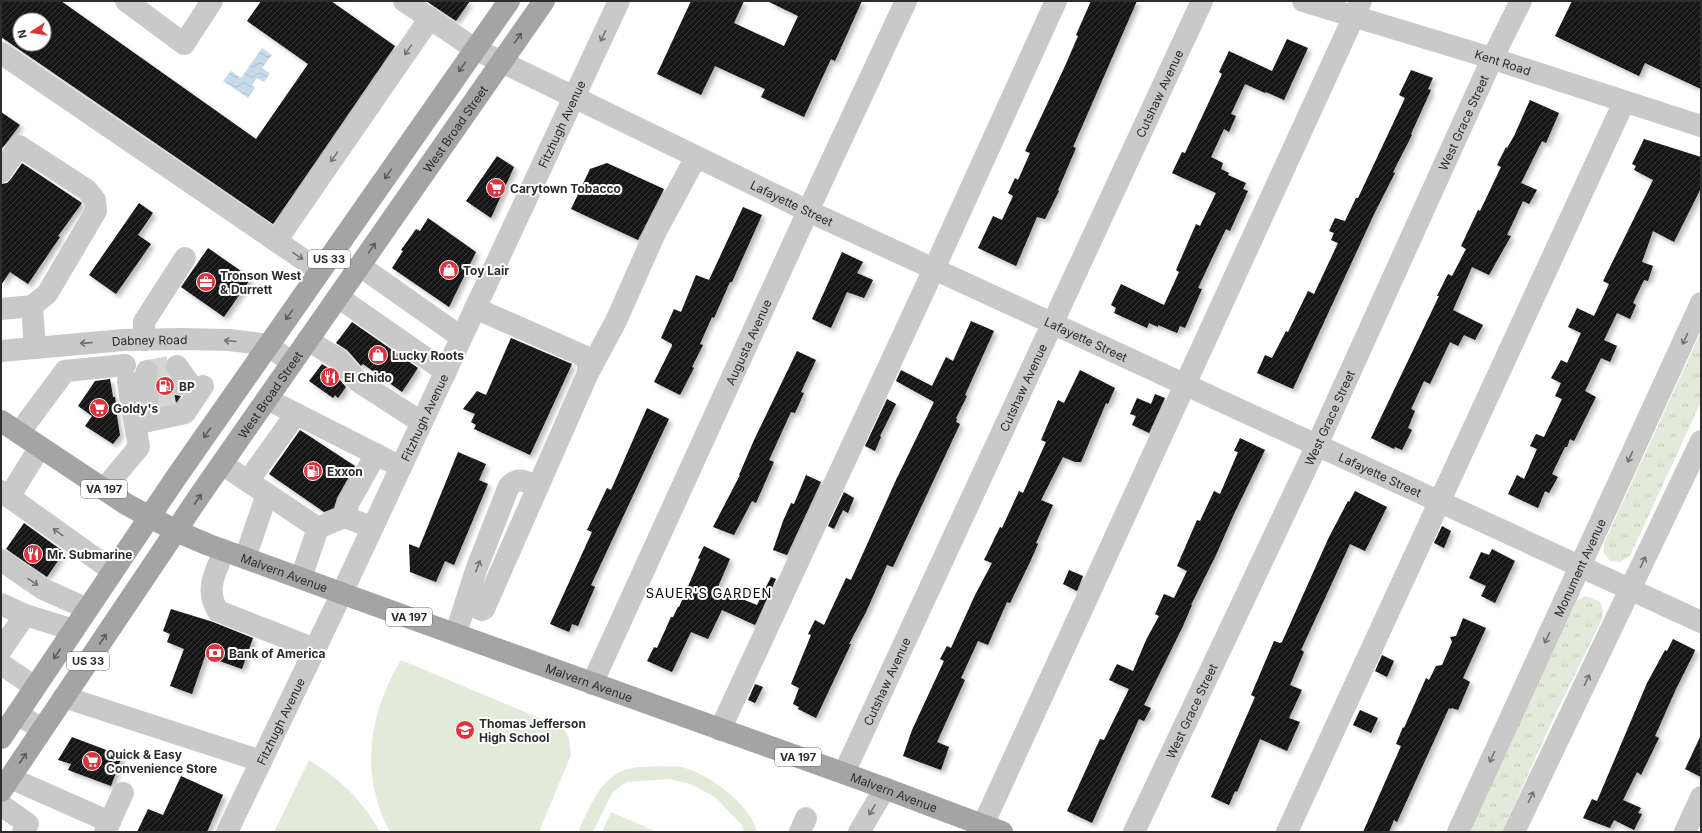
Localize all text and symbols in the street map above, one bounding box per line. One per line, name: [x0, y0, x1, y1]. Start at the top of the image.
north arrow: [12, 12, 52, 52]
text: N: [14, 29, 30, 40]
one-way arrow: [599, 30, 606, 42]
one-way arrow: [514, 33, 522, 44]
one-way arrow: [404, 45, 412, 56]
street label: Kent Road: [1473, 46, 1533, 78]
street label: Cutshaw Avenue: [1132, 47, 1186, 140]
one-way arrow: [458, 62, 466, 73]
street label: West Grace Street: [1435, 72, 1491, 173]
street label: Fitzhugh Avenue: [535, 78, 588, 170]
street label: West Broad Street: [420, 82, 491, 175]
one-way arrow: [330, 152, 338, 163]
one-way arrow: [384, 168, 392, 179]
supermarket icon: Carytown Tobacco: [485, 177, 507, 199]
street label: Lafayette Street: [748, 177, 836, 229]
place label: Carytown Tobacco: [510, 181, 621, 196]
one-way arrow: [368, 243, 376, 254]
road number: US 33: [308, 250, 350, 268]
one-way arrow: [293, 251, 304, 260]
shop icon: Toy Lair: [438, 259, 460, 281]
place label: Toy Lair: [463, 263, 509, 278]
place label: Tronson West & Durrett: [220, 268, 302, 297]
office icon: Tronson West & Durrett: [195, 271, 217, 293]
street label: Augusta Avenue: [722, 297, 774, 387]
one-way arrow: [285, 309, 293, 320]
street label: Lafayette Street: [1042, 313, 1130, 365]
street label: Dabney Road: [111, 331, 188, 349]
one-way arrow: [1681, 332, 1688, 344]
one-way arrow: [224, 337, 237, 344]
one-way arrow: [80, 339, 93, 346]
street label: Cutshaw Avenue: [996, 341, 1050, 434]
shop icon: Lucky Roots: [367, 344, 389, 366]
street label: West Broad Street: [234, 348, 305, 441]
place label: Lucky Roots: [392, 348, 464, 363]
restaurant icon: El Chido: [319, 366, 341, 388]
street label: West Grace Street: [1301, 368, 1358, 468]
place label: El Chido: [344, 370, 392, 385]
street label: Fitzhugh Avenue: [397, 371, 451, 464]
fuel station icon: BP: [154, 375, 176, 397]
place label: BP: [179, 379, 195, 394]
supermarket icon: Goldy's: [88, 397, 110, 419]
place label: Goldy's: [113, 401, 159, 416]
one-way arrow: [203, 427, 211, 438]
street label: Lafayette Street: [1336, 449, 1424, 500]
one-way arrow: [1626, 450, 1633, 462]
fuel station icon: Exxon: [302, 460, 324, 482]
place label: Exxon: [327, 464, 363, 479]
road number: VA 197: [81, 480, 127, 498]
one-way arrow: [194, 494, 202, 505]
street label: Monument Avenue: [1550, 516, 1608, 619]
one-way arrow: [53, 528, 64, 536]
restaurant icon: Mr. Submarine: [22, 543, 44, 565]
place label: Mr. Submarine: [47, 547, 132, 562]
street label: Malvern Avenue: [239, 550, 330, 595]
one-way arrow: [1640, 557, 1647, 569]
one-way arrow: [474, 561, 482, 573]
one-way arrow: [27, 578, 38, 586]
district label: SAUER'S GARDEN: [646, 585, 772, 601]
road number: VA 197: [386, 608, 432, 626]
one-way arrow: [1543, 632, 1550, 644]
one-way arrow: [99, 634, 107, 645]
street label: Cutshaw Avenue: [860, 635, 913, 728]
bank icon: Bank of America: [204, 642, 226, 664]
place label: Bank of America: [229, 646, 326, 661]
one-way arrow: [53, 648, 61, 659]
road number: US 33: [67, 652, 109, 670]
street label: Malvern Avenue: [544, 660, 635, 705]
street label: West Grace Street: [1162, 661, 1220, 761]
one-way arrow: [1584, 674, 1591, 686]
street label: Fitzhugh Avenue: [253, 675, 308, 767]
place label: Thomas Jefferson High School: [479, 716, 586, 745]
school or university icon: Thomas Jefferson High School: [454, 719, 476, 741]
place label: Quick & Easy Convenience Store: [106, 747, 217, 776]
road number: VA 197: [775, 748, 821, 766]
supermarket icon: Quick & Easy Convenience Store: [81, 750, 103, 772]
one-way arrow: [1488, 750, 1495, 762]
one-way arrow: [19, 753, 27, 764]
street label: Malvern Avenue: [849, 769, 940, 815]
one-way arrow: [1528, 791, 1535, 803]
one-way arrow: [867, 804, 875, 816]

